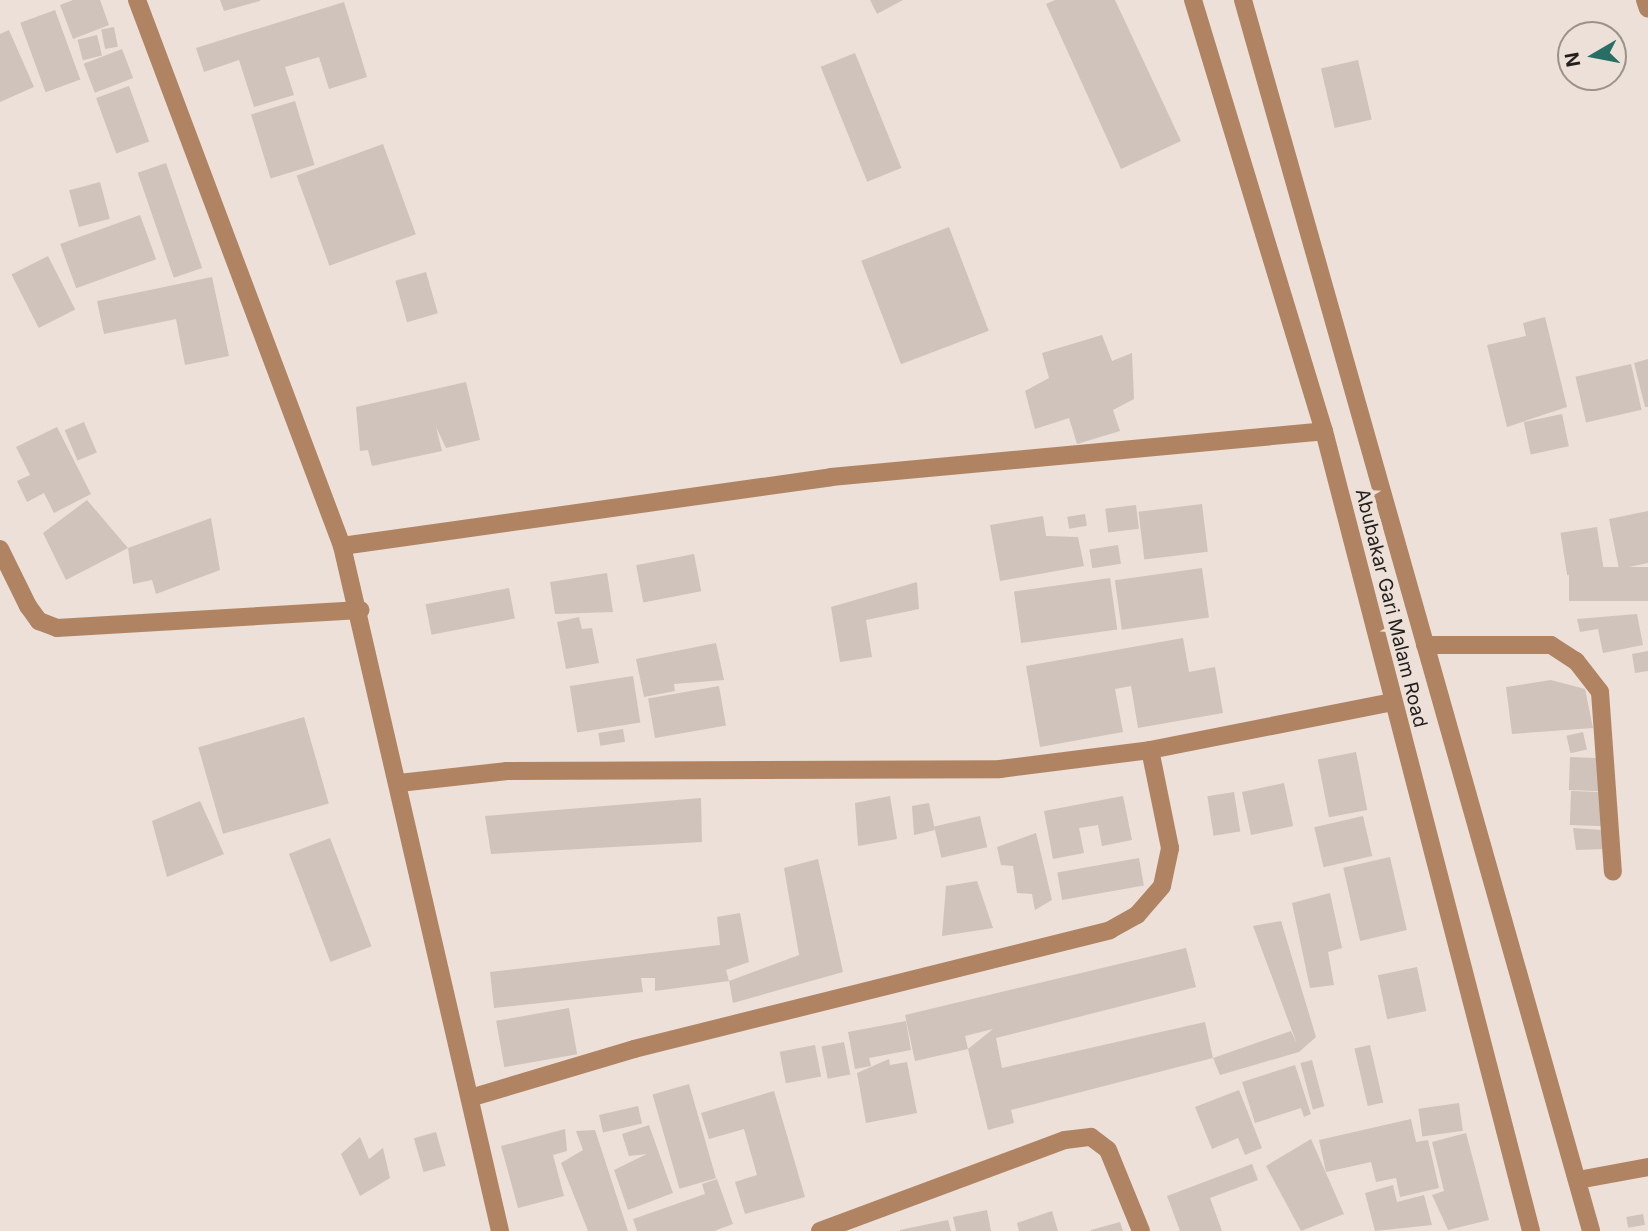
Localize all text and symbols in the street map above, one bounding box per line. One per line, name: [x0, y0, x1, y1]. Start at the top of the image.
north arrow: [1557, 21, 1627, 91]
text: N: [1560, 50, 1585, 69]
street label: Abubakar Gari Malam Road: [1350, 486, 1432, 730]

